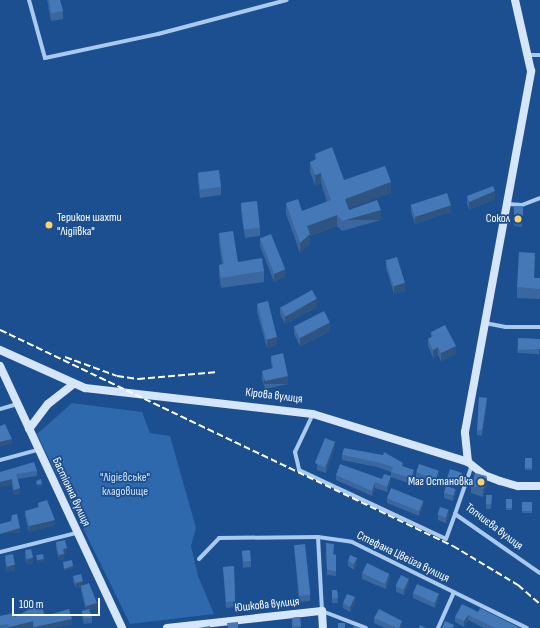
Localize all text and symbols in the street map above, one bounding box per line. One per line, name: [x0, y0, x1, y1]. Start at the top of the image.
place label: Терикон шахти "Лідіївка": [57, 211, 122, 239]
place label: Сокол: [486, 212, 510, 226]
marker: Сокол: [513, 214, 523, 224]
marker: Терикон шахти "Лідіївка": [44, 220, 54, 230]
street label: Кірова вулиця: [245, 385, 303, 407]
street label: Бастіонна вулиця: [49, 455, 93, 529]
park label: "Лідієвське" кладовище: [100, 471, 150, 499]
place label: Маг Остановка: [408, 475, 473, 489]
marker: Маг Остановка: [476, 477, 486, 487]
street label: Топчиєва вулиця: [462, 501, 526, 553]
street label: Стефана Цвейга вулиця: [354, 528, 452, 586]
scale bar: [14, 590, 102, 616]
street label: Юшкова вулиця: [234, 594, 300, 616]
text: 100 m: [19, 597, 44, 612]

